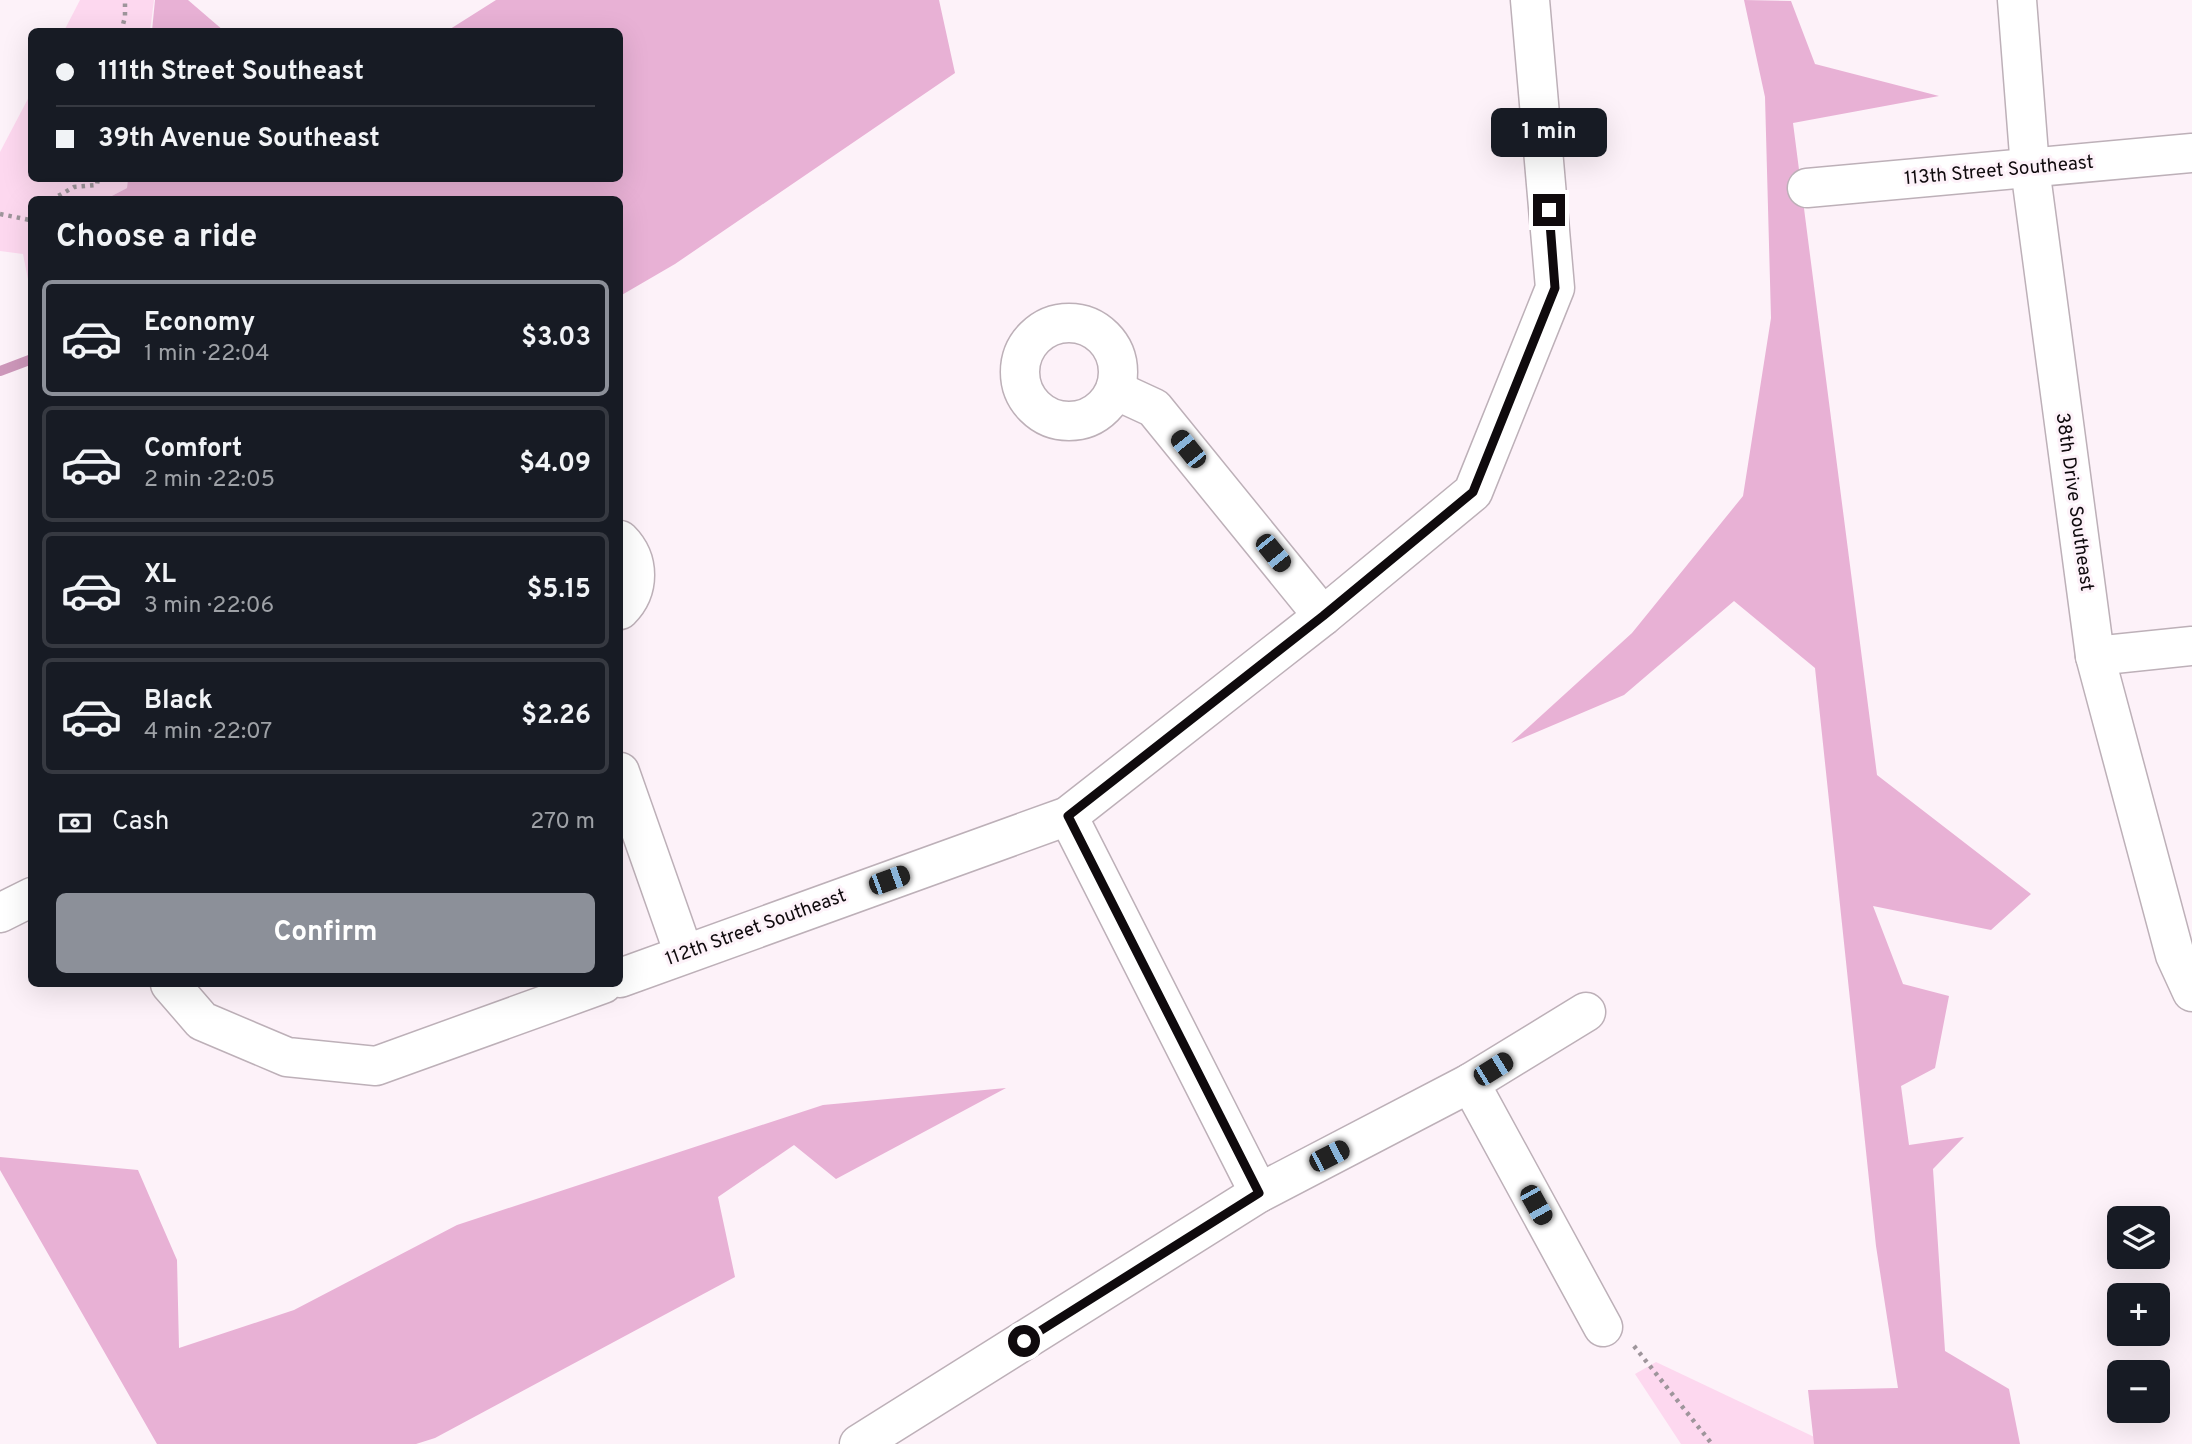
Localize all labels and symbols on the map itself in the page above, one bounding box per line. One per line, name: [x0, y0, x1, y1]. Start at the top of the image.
callout: 1 min: [1491, 108, 1607, 158]
street label: 113th Street Southeast: [1903, 151, 2095, 191]
route end: [1533, 194, 1565, 226]
street label: 38th Drive Southeast: [2050, 411, 2098, 593]
car: [1167, 426, 1210, 472]
car: [1252, 530, 1295, 576]
car: [866, 863, 913, 897]
street label: 112th Street Southeast: [662, 884, 850, 972]
car: [1470, 1049, 1517, 1089]
car: [1306, 1137, 1353, 1175]
car: [1517, 1182, 1556, 1228]
route start: [1008, 1325, 1040, 1357]

